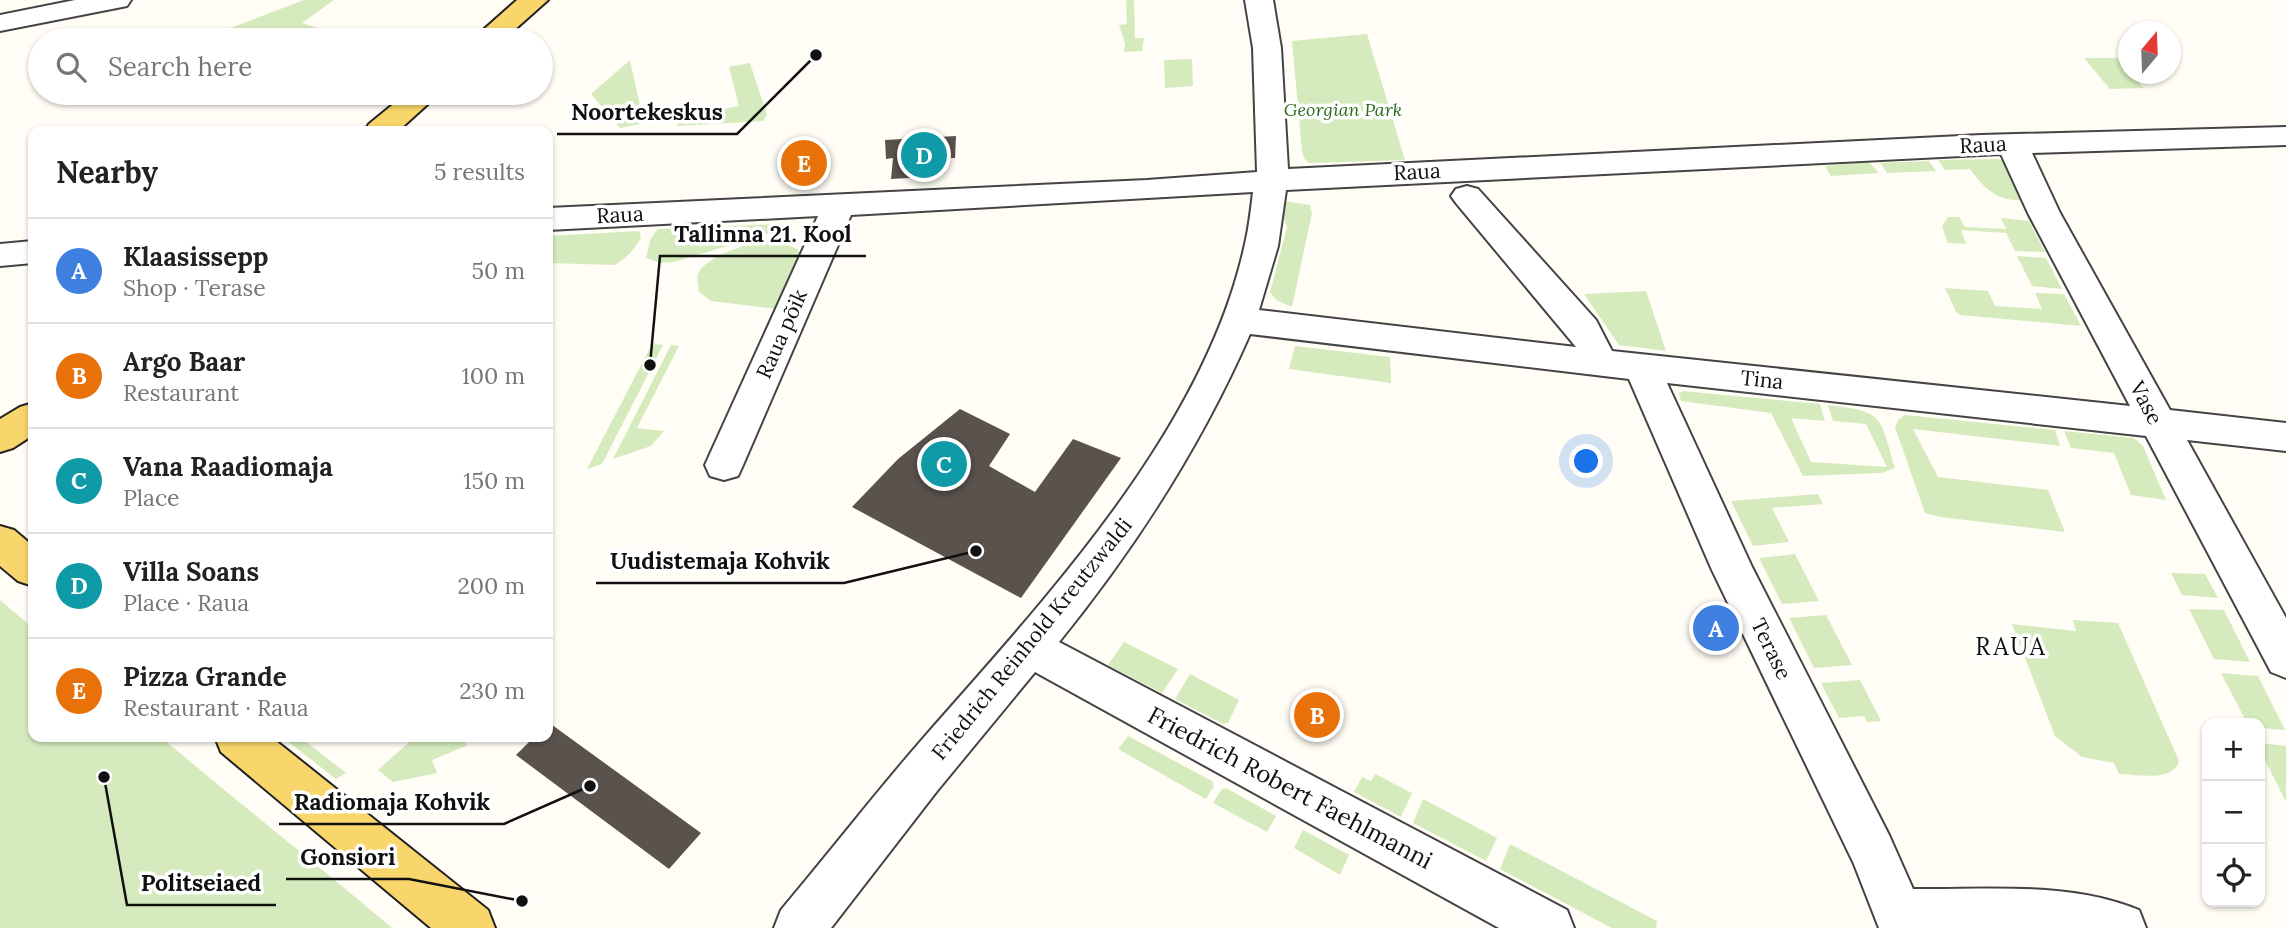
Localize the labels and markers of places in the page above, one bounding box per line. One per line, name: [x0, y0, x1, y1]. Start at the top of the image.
callout: Noortekeskus: [557, 90, 737, 134]
pin: D: [901, 129, 947, 181]
pin: E: [781, 137, 827, 189]
callout: Tallinna 21. Kool: [660, 212, 866, 256]
pin: C: [921, 438, 967, 490]
callout: Uudistemaja Kohvik: [596, 539, 844, 583]
pin: A: [1693, 602, 1739, 654]
pin: B: [1294, 689, 1340, 741]
callout: Radiomaja Kohvik: [279, 780, 504, 824]
callout: Gonsiori: [286, 835, 409, 879]
callout: Politseiaed: [127, 861, 276, 905]

